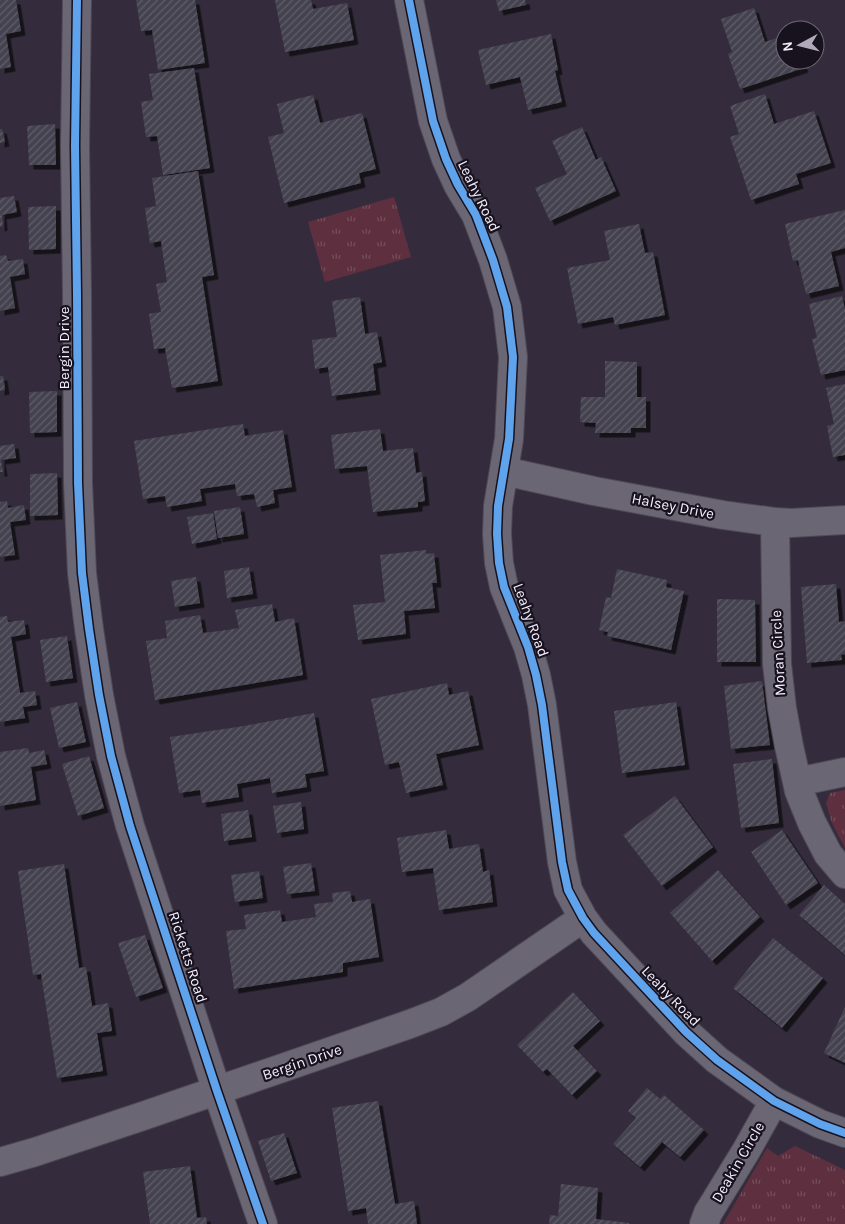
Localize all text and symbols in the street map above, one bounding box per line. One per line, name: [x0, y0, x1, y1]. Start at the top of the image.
north arrow: [775, 20, 825, 70]
text: N: [779, 41, 797, 53]
street label: Leahy Road: [454, 157, 504, 235]
street label: Bergin Drive: [55, 307, 73, 389]
street label: Halsey Drive: [630, 489, 716, 523]
street label: Leahy Road: [509, 581, 553, 659]
street label: Moran Circle: [767, 610, 789, 696]
street label: Ricketts Road: [165, 909, 211, 1005]
street label: Leahy Road: [638, 962, 704, 1030]
street label: Bergin Drive: [260, 1040, 344, 1084]
street label: Deakin Circle: [708, 1118, 768, 1206]

